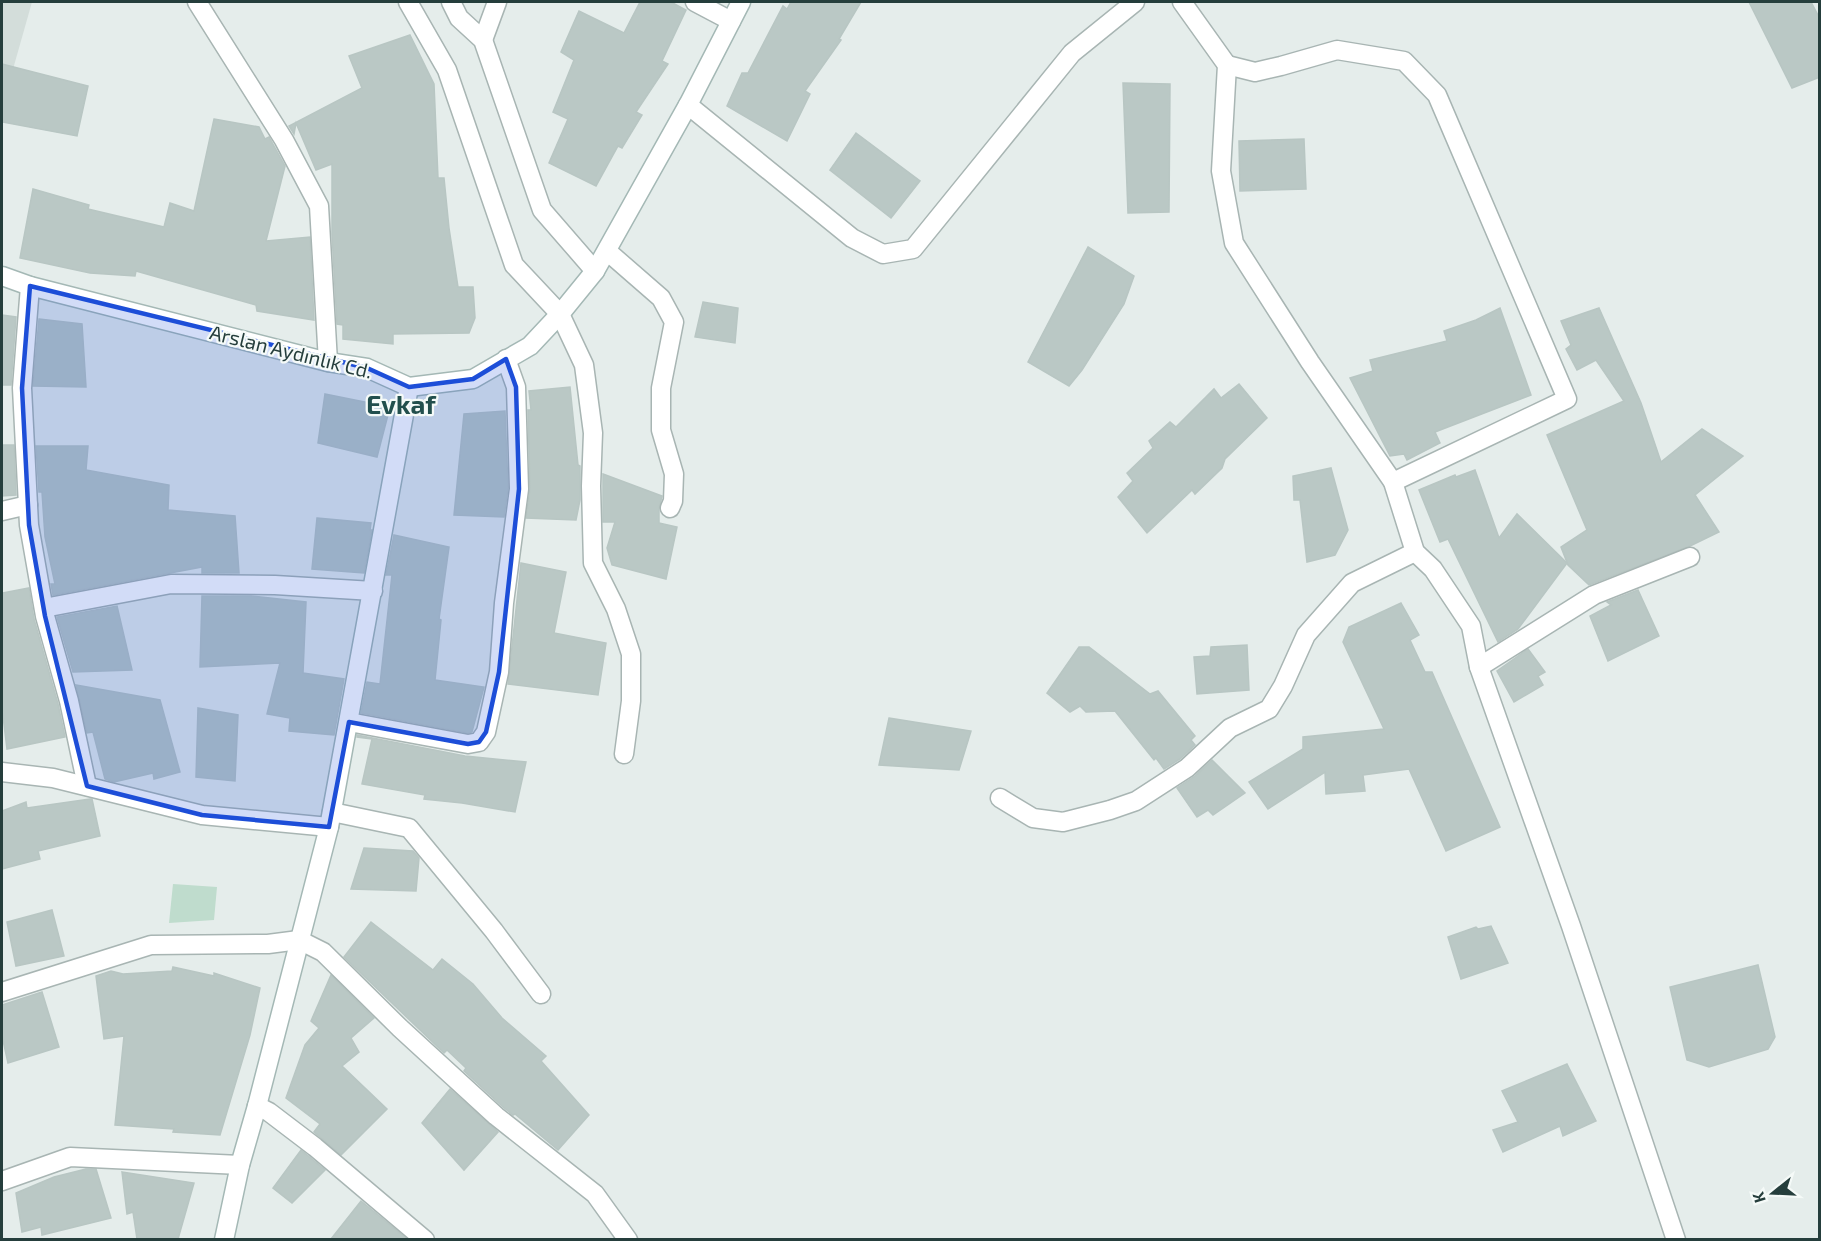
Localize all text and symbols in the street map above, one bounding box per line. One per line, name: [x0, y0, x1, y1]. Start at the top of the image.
street label: Arslan Aydınlık Cd.: [208, 319, 375, 383]
district label: Evkaf: [366, 388, 437, 419]
north arrow: [1743, 1163, 1803, 1223]
text: K: [1747, 1189, 1769, 1206]

